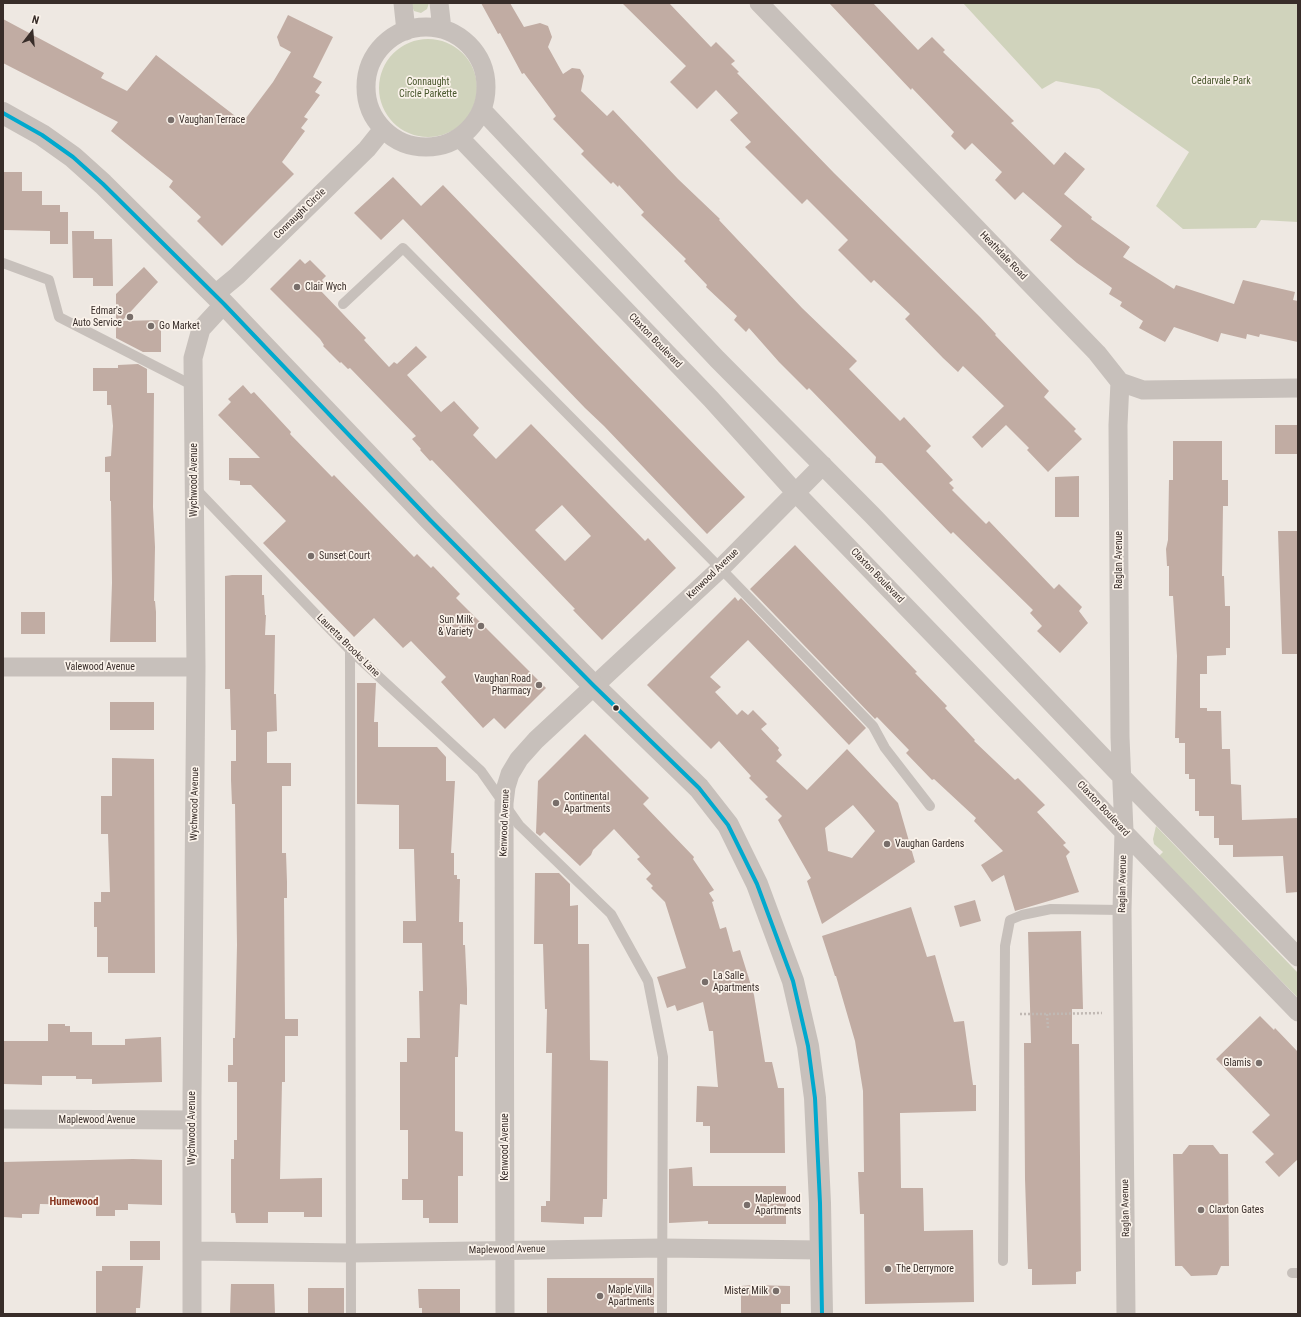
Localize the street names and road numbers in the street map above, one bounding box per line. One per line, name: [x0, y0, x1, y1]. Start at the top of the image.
street label: Connaught Circle: [272, 186, 328, 242]
street label: Heathdale Road: [977, 229, 1029, 283]
street label: Claxton Boulevard: [626, 311, 684, 371]
street label: Wychwood Avenue: [188, 443, 200, 517]
street label: Raglan Avenue: [1113, 531, 1125, 589]
street label: Kenwood Avenue: [685, 546, 741, 602]
street label: Claxton Boulevard: [848, 546, 906, 606]
street label: Lauretta Brooks Lane: [314, 612, 382, 680]
street label: Valewood Avenue: [65, 661, 135, 673]
street label: Wychwood Avenue: [188, 767, 202, 841]
street label: Claxton Boulevard: [1074, 779, 1132, 839]
street label: Kenwood Avenue: [498, 789, 512, 857]
street label: Raglan Avenue: [1116, 855, 1130, 913]
street label: Wychwood Avenue: [186, 1091, 198, 1165]
street label: Kenwood Avenue: [499, 1113, 511, 1181]
street label: Maplewood Avenue: [59, 1114, 135, 1126]
street label: Raglan Avenue: [1119, 1179, 1133, 1237]
street label: Maplewood Avenue: [468, 1243, 546, 1257]

